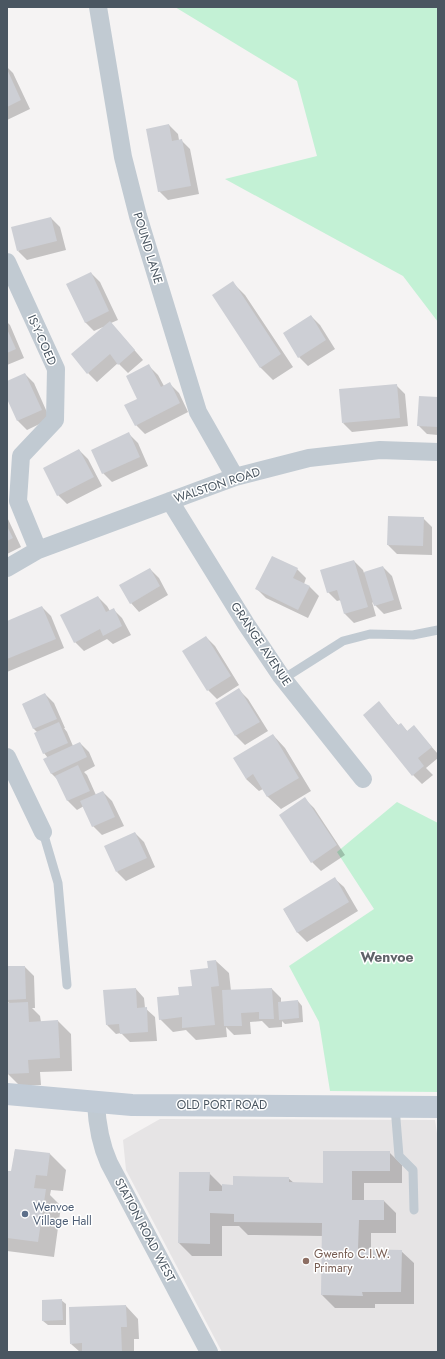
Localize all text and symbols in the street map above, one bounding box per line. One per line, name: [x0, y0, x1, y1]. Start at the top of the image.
street label: POUND LANE: [129, 210, 167, 286]
street label: IS-Y-COED: [23, 312, 61, 368]
street label: WALSTON ROAD: [171, 463, 263, 507]
street label: GRANGE AVENUE: [226, 599, 296, 689]
district label: Wenvoe: [360, 947, 414, 967]
street label: OLD PORT ROAD: [177, 1096, 267, 1114]
street label: STATION ROAD WEST: [110, 1175, 180, 1285]
place label: Wenvoe Village Hall: [33, 1198, 92, 1230]
marker: Wenvoe Village Hall: [20, 1209, 30, 1219]
place label: Gwenfo C.I.W. Primary: [314, 1245, 390, 1277]
marker: Gwenfo C.I.W. Primary: [301, 1256, 311, 1266]

